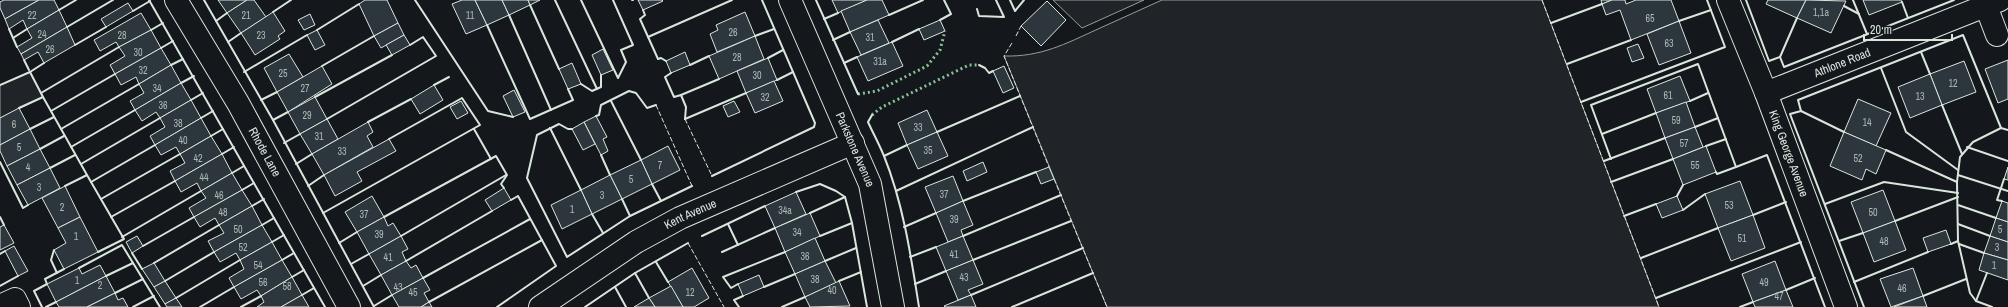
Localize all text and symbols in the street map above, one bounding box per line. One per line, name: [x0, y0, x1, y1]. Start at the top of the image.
house number: 1,1a: [1813, 6, 1829, 19]
house number: 22: [27, 9, 37, 22]
house number: 21: [241, 9, 251, 22]
house number: 11: [466, 9, 475, 22]
house number: 65: [1645, 12, 1655, 25]
scale bar: [1864, 16, 1952, 42]
text: 20 m: [1870, 22, 1892, 38]
house number: 26: [728, 26, 738, 39]
house number: 24: [37, 28, 47, 41]
house number: 28: [117, 29, 127, 42]
house number: 23: [256, 29, 266, 42]
house number: 31: [865, 31, 875, 44]
house number: 63: [1664, 37, 1674, 50]
house number: 26: [45, 43, 55, 56]
street label: Athlone Road: [1811, 44, 1873, 82]
house number: 30: [133, 46, 143, 59]
house number: 28: [732, 51, 742, 64]
house number: 31a: [873, 55, 887, 68]
house number: 32: [138, 64, 148, 77]
house number: 25: [278, 67, 288, 80]
house number: 30: [752, 69, 762, 82]
house number: 12: [1948, 77, 1958, 90]
house number: 34: [152, 82, 162, 95]
house number: 27: [300, 82, 310, 95]
house number: 61: [1663, 89, 1673, 102]
house number: 13: [1915, 90, 1925, 103]
house number: 32: [760, 91, 770, 104]
house number: 36: [158, 99, 168, 112]
street label: King George Avenue: [1765, 108, 1812, 199]
house number: 29: [302, 109, 312, 122]
street label: Parkstone Avenue: [832, 110, 878, 189]
house number: 59: [1671, 114, 1681, 127]
house number: 14: [1862, 116, 1872, 129]
house number: 38: [173, 117, 183, 130]
house number: 6: [12, 118, 17, 131]
house number: 33: [913, 121, 923, 134]
street label: Rhode Lane: [245, 125, 285, 179]
house number: 31: [314, 130, 324, 143]
house number: 40: [178, 134, 188, 147]
house number: 57: [1679, 137, 1689, 150]
house number: 5: [17, 141, 22, 154]
house number: 35: [923, 144, 933, 157]
house number: 33: [337, 145, 347, 158]
house number: 42: [193, 152, 203, 165]
house number: 52: [1853, 152, 1863, 165]
house number: 7: [658, 159, 663, 172]
house number: 55: [1690, 159, 1700, 172]
house number: 4: [26, 161, 31, 174]
house number: 44: [199, 171, 209, 184]
house number: 5: [629, 173, 634, 186]
house number: 3: [37, 181, 42, 194]
house number: 37: [939, 188, 949, 201]
house number: 46: [214, 189, 224, 202]
house number: 3: [600, 189, 605, 202]
street label: Kent Avenue: [661, 195, 719, 233]
house number: 53: [1724, 199, 1734, 212]
house number: 2: [60, 201, 65, 214]
house number: 1: [570, 203, 575, 216]
house number: 34a: [778, 204, 792, 217]
house number: 48: [218, 206, 228, 219]
house number: 50: [1868, 206, 1878, 219]
house number: 37: [359, 208, 369, 221]
house number: 39: [949, 213, 959, 226]
house number: 50: [233, 223, 243, 236]
house number: 5: [1998, 223, 2003, 236]
house number: 34: [792, 226, 802, 239]
house number: 39: [374, 228, 384, 241]
house number: 1: [74, 230, 79, 243]
house number: 51: [1737, 232, 1747, 245]
house number: 48: [1879, 235, 1889, 248]
house number: 52: [238, 241, 248, 254]
house number: 3: [1995, 241, 2000, 254]
house number: 41: [949, 248, 959, 261]
house number: 36: [800, 250, 810, 263]
house number: 41: [383, 251, 393, 264]
house number: 54: [253, 259, 263, 272]
house number: 1: [1992, 259, 1997, 272]
house number: 43: [959, 271, 969, 284]
house number: 38: [810, 273, 820, 286]
house number: 1: [75, 274, 80, 287]
house number: 56: [258, 276, 268, 289]
house number: 49: [1759, 276, 1769, 289]
house number: 2: [98, 279, 103, 292]
house number: 58: [282, 280, 292, 293]
house number: 43: [393, 281, 403, 294]
house number: 46: [1897, 282, 1907, 295]
house number: 40: [827, 284, 837, 297]
house number: 45: [408, 286, 418, 299]
house number: 12: [685, 286, 695, 299]
house number: 47: [1774, 290, 1784, 303]

